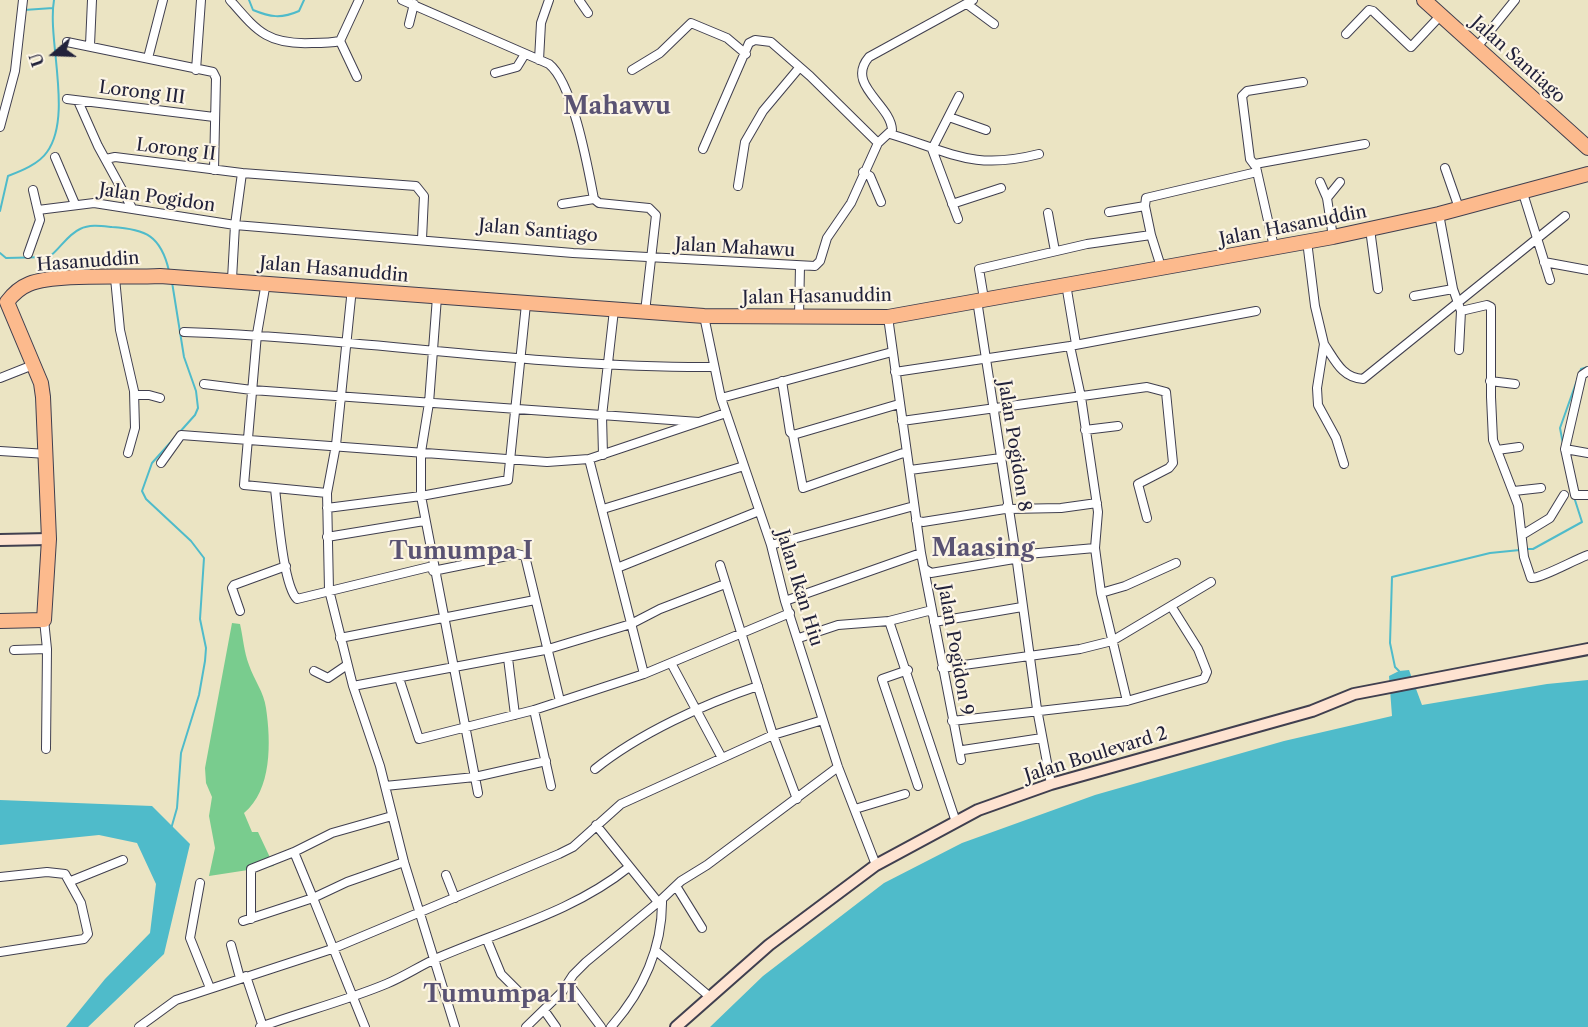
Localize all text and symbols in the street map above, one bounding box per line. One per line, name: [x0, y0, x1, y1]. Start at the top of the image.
street label: Jalan Santiago: [1466, 12, 1570, 108]
north arrow: [24, 24, 84, 84]
text: U: [25, 50, 49, 69]
street label: Lorong III: [97, 77, 187, 109]
district label: Mahawu: [563, 93, 671, 121]
street label: Lorong II: [135, 134, 217, 166]
street label: Jalan Pogidon: [97, 179, 217, 217]
street label: Jalan Hasanuddin: [1217, 201, 1369, 251]
street label: Jalan Santiago: [477, 215, 599, 247]
street label: Jalan Mahawu: [674, 234, 796, 262]
street label: Hasanuddin: [36, 248, 140, 276]
street label: Jalan Hasanuddin: [259, 253, 409, 287]
street label: Jalan Hasanuddin: [742, 285, 892, 309]
street label: Jalan Pogidon 8: [993, 379, 1035, 513]
street label: Jalan Ikan Hiu: [771, 527, 827, 649]
district label: Maasing: [931, 535, 1035, 563]
district label: Tumumpa I: [389, 538, 533, 566]
street label: Jalan Pogidon 9: [933, 583, 977, 717]
street label: Jalan Boulevard 2: [1022, 723, 1170, 787]
district label: Tumumpa II: [423, 981, 577, 1009]

